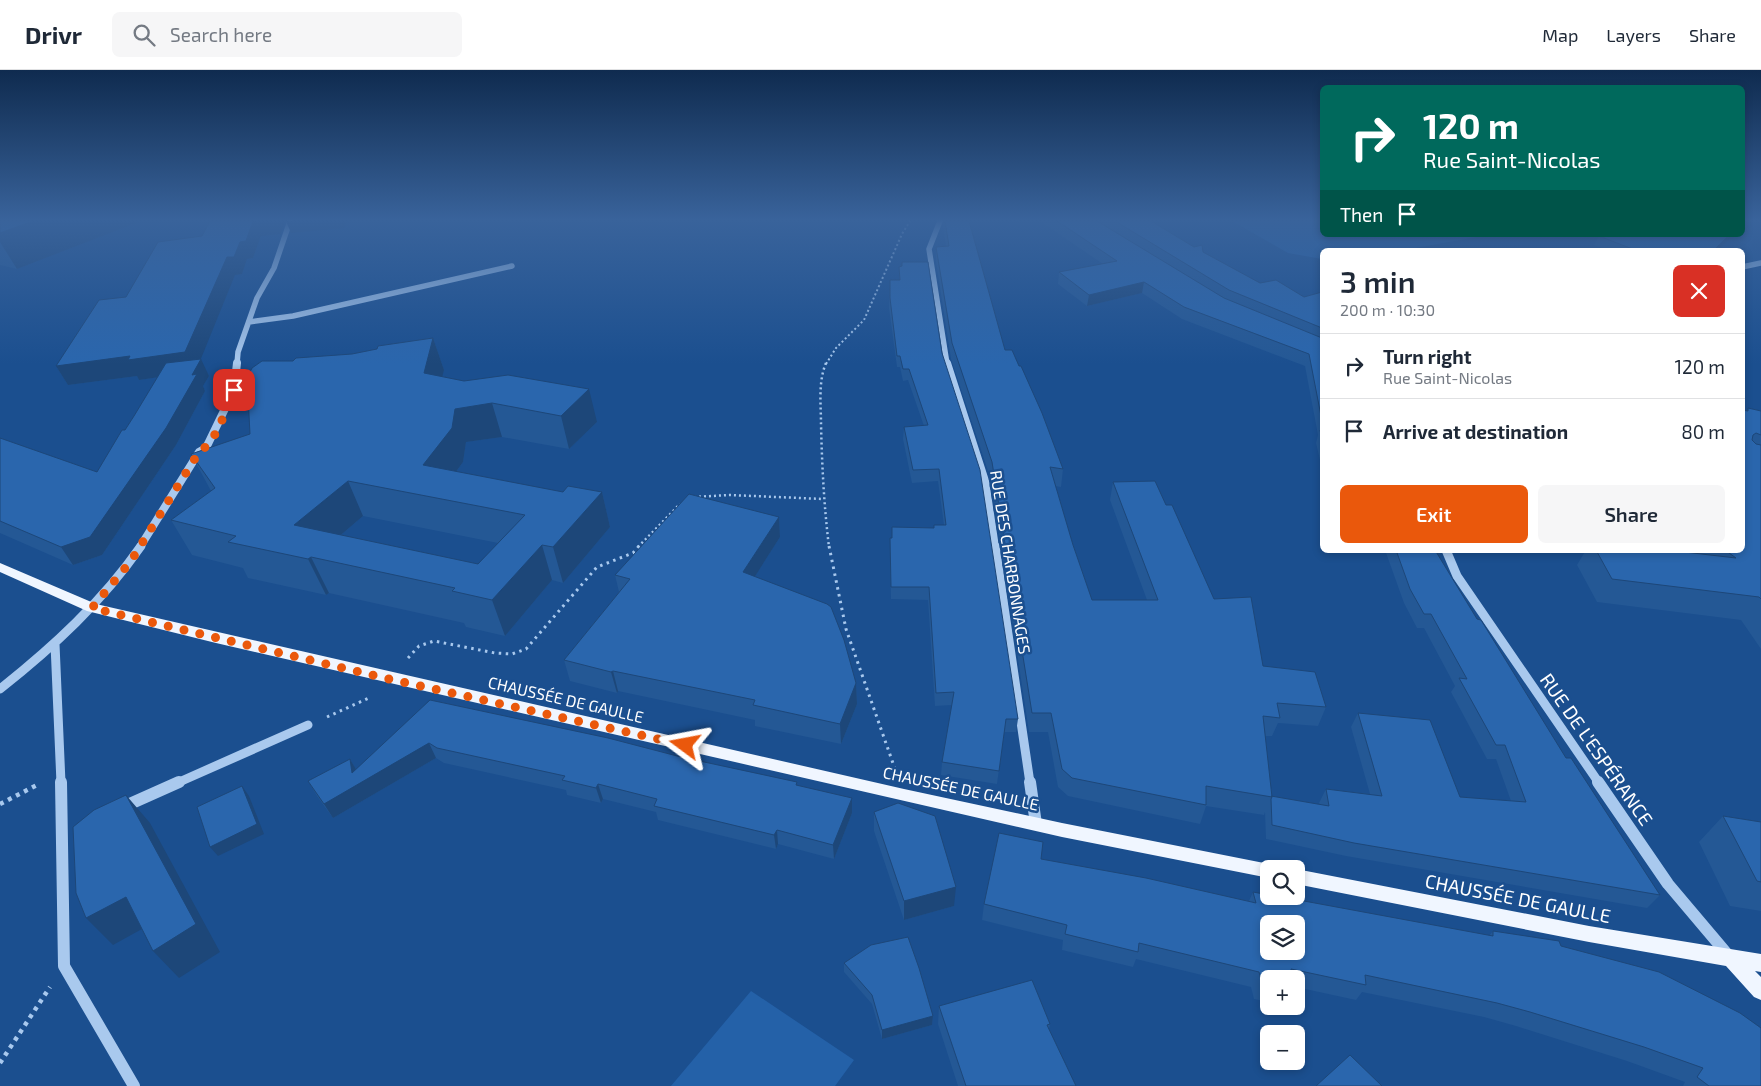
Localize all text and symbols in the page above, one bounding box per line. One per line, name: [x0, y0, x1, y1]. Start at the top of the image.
search box: [112, 12, 462, 57]
text: Drivr: [25, 20, 82, 49]
icon: search: [130, 21, 158, 49]
text: Search here: [170, 23, 272, 46]
text: Map: [1542, 24, 1578, 46]
text: Layers: [1606, 24, 1661, 46]
text: Share: [1689, 24, 1736, 46]
text: 120 m: [1423, 104, 1519, 146]
icon: right: [1340, 105, 1405, 170]
text: Rue Saint-Nicolas: [1423, 146, 1601, 172]
icon: arrive: [1393, 200, 1421, 228]
text: Then: [1340, 203, 1383, 226]
text: 3 min: [1340, 263, 1416, 299]
button: close: [1673, 265, 1725, 317]
text: 200 m · 10:30: [1340, 300, 1435, 319]
text: Turn right: [1383, 345, 1471, 368]
icon: right: [1340, 352, 1368, 380]
text: 120 m: [1674, 355, 1725, 378]
text: Rue Saint-Nicolas: [1383, 368, 1512, 387]
pin: [213, 369, 255, 411]
icon: arrive: [220, 376, 248, 404]
icon: arrive: [1340, 417, 1368, 445]
text: Arrive at destination: [1383, 420, 1568, 443]
text: 80 m: [1681, 420, 1725, 443]
street label: RUE DES CHARBONNAGES: [987, 469, 1035, 655]
button: Exit: [1340, 485, 1528, 543]
button: Share: [1538, 485, 1725, 543]
street label: RUE DE L'ESPÉRANCE: [1536, 668, 1658, 830]
street label: CHAUSSÉE DE GAULLE: [486, 672, 646, 726]
position arrow: [658, 718, 710, 770]
street label: CHAUSSÉE DE GAULLE: [881, 762, 1041, 814]
map controls: [1260, 860, 1305, 1070]
button: search: [1260, 860, 1305, 905]
street label: CHAUSSÉE DE GAULLE: [1423, 869, 1613, 927]
button: layers: [1260, 915, 1305, 960]
button: +: [1260, 970, 1305, 1015]
button: −: [1260, 1025, 1305, 1070]

